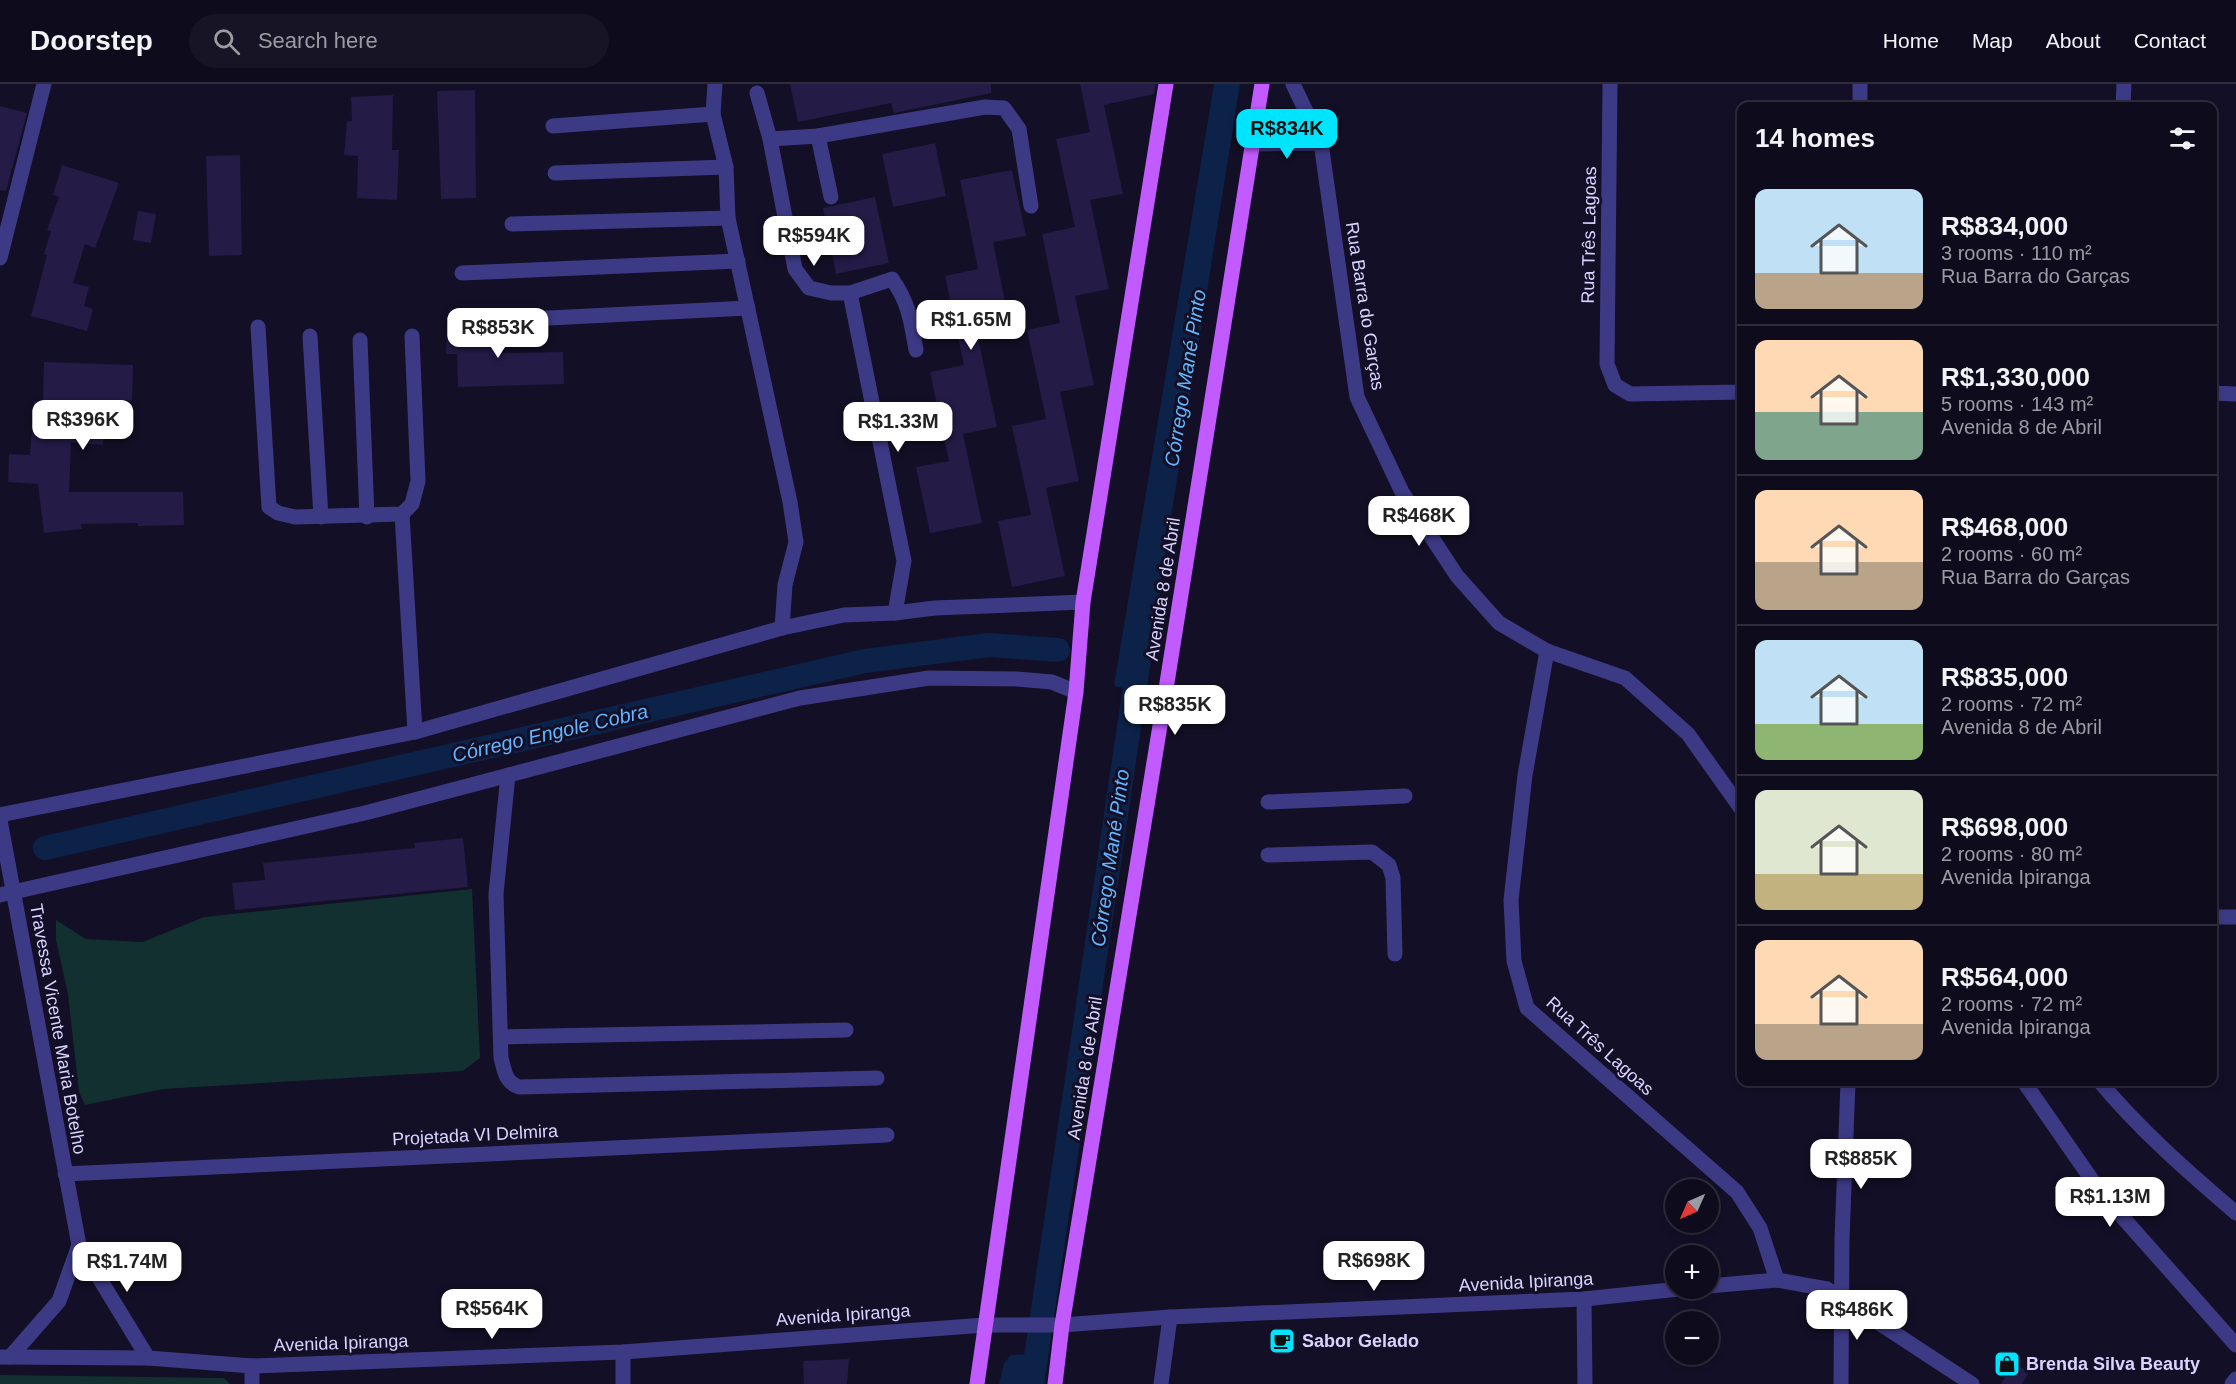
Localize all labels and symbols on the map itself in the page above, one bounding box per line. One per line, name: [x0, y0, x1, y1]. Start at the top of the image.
pin: R$834K: [1238, 109, 1336, 160]
street label: Rua Três Lagoas: [1578, 166, 1600, 304]
pin: R$594K: [765, 216, 863, 267]
street label: Rua Barra do Garças: [1342, 220, 1388, 392]
water label: Córrego Mané Pinto: [1160, 288, 1210, 468]
pin: R$1.65M: [916, 300, 1026, 351]
pin: R$853K: [449, 308, 547, 359]
pin: R$396K: [34, 400, 132, 451]
pin: R$1.33M: [843, 402, 953, 453]
pin: R$468K: [1370, 496, 1468, 547]
street label: Avenida 8 de Abril: [1142, 516, 1184, 662]
pin: R$835K: [1126, 685, 1224, 736]
water label: Córrego Engole Cobra: [450, 700, 650, 766]
water label: Córrego Mané Pinto: [1087, 768, 1133, 948]
street label: Travessa Vicente Maria Botelho: [26, 902, 90, 1156]
street label: Rua Três Lagoas: [1542, 993, 1658, 1099]
street label: Avenida 8 de Abril: [1064, 995, 1106, 1141]
street label: Projetada VI Delmira: [392, 1121, 559, 1149]
pin: R$885K: [1812, 1139, 1910, 1190]
pin: R$1.13M: [2055, 1177, 2165, 1228]
north arrow: [1665, 1179, 1719, 1233]
pin: R$698K: [1325, 1241, 1423, 1292]
pin: R$1.74M: [72, 1242, 182, 1293]
street label: Avenida Ipiranga: [1458, 1268, 1595, 1296]
pin: R$564K: [443, 1289, 541, 1340]
pin: R$486K: [1808, 1290, 1906, 1341]
street label: Avenida Ipiranga: [775, 1300, 912, 1330]
cafe icon: Sabor Gelado: [1267, 1326, 1297, 1356]
street label: Avenida Ipiranga: [273, 1331, 410, 1355]
place label: Sabor Gelado: [1302, 1331, 1419, 1351]
shop icon: Brenda Silva Beauty: [1992, 1349, 2022, 1379]
place label: Brenda Silva Beauty: [2026, 1354, 2200, 1374]

